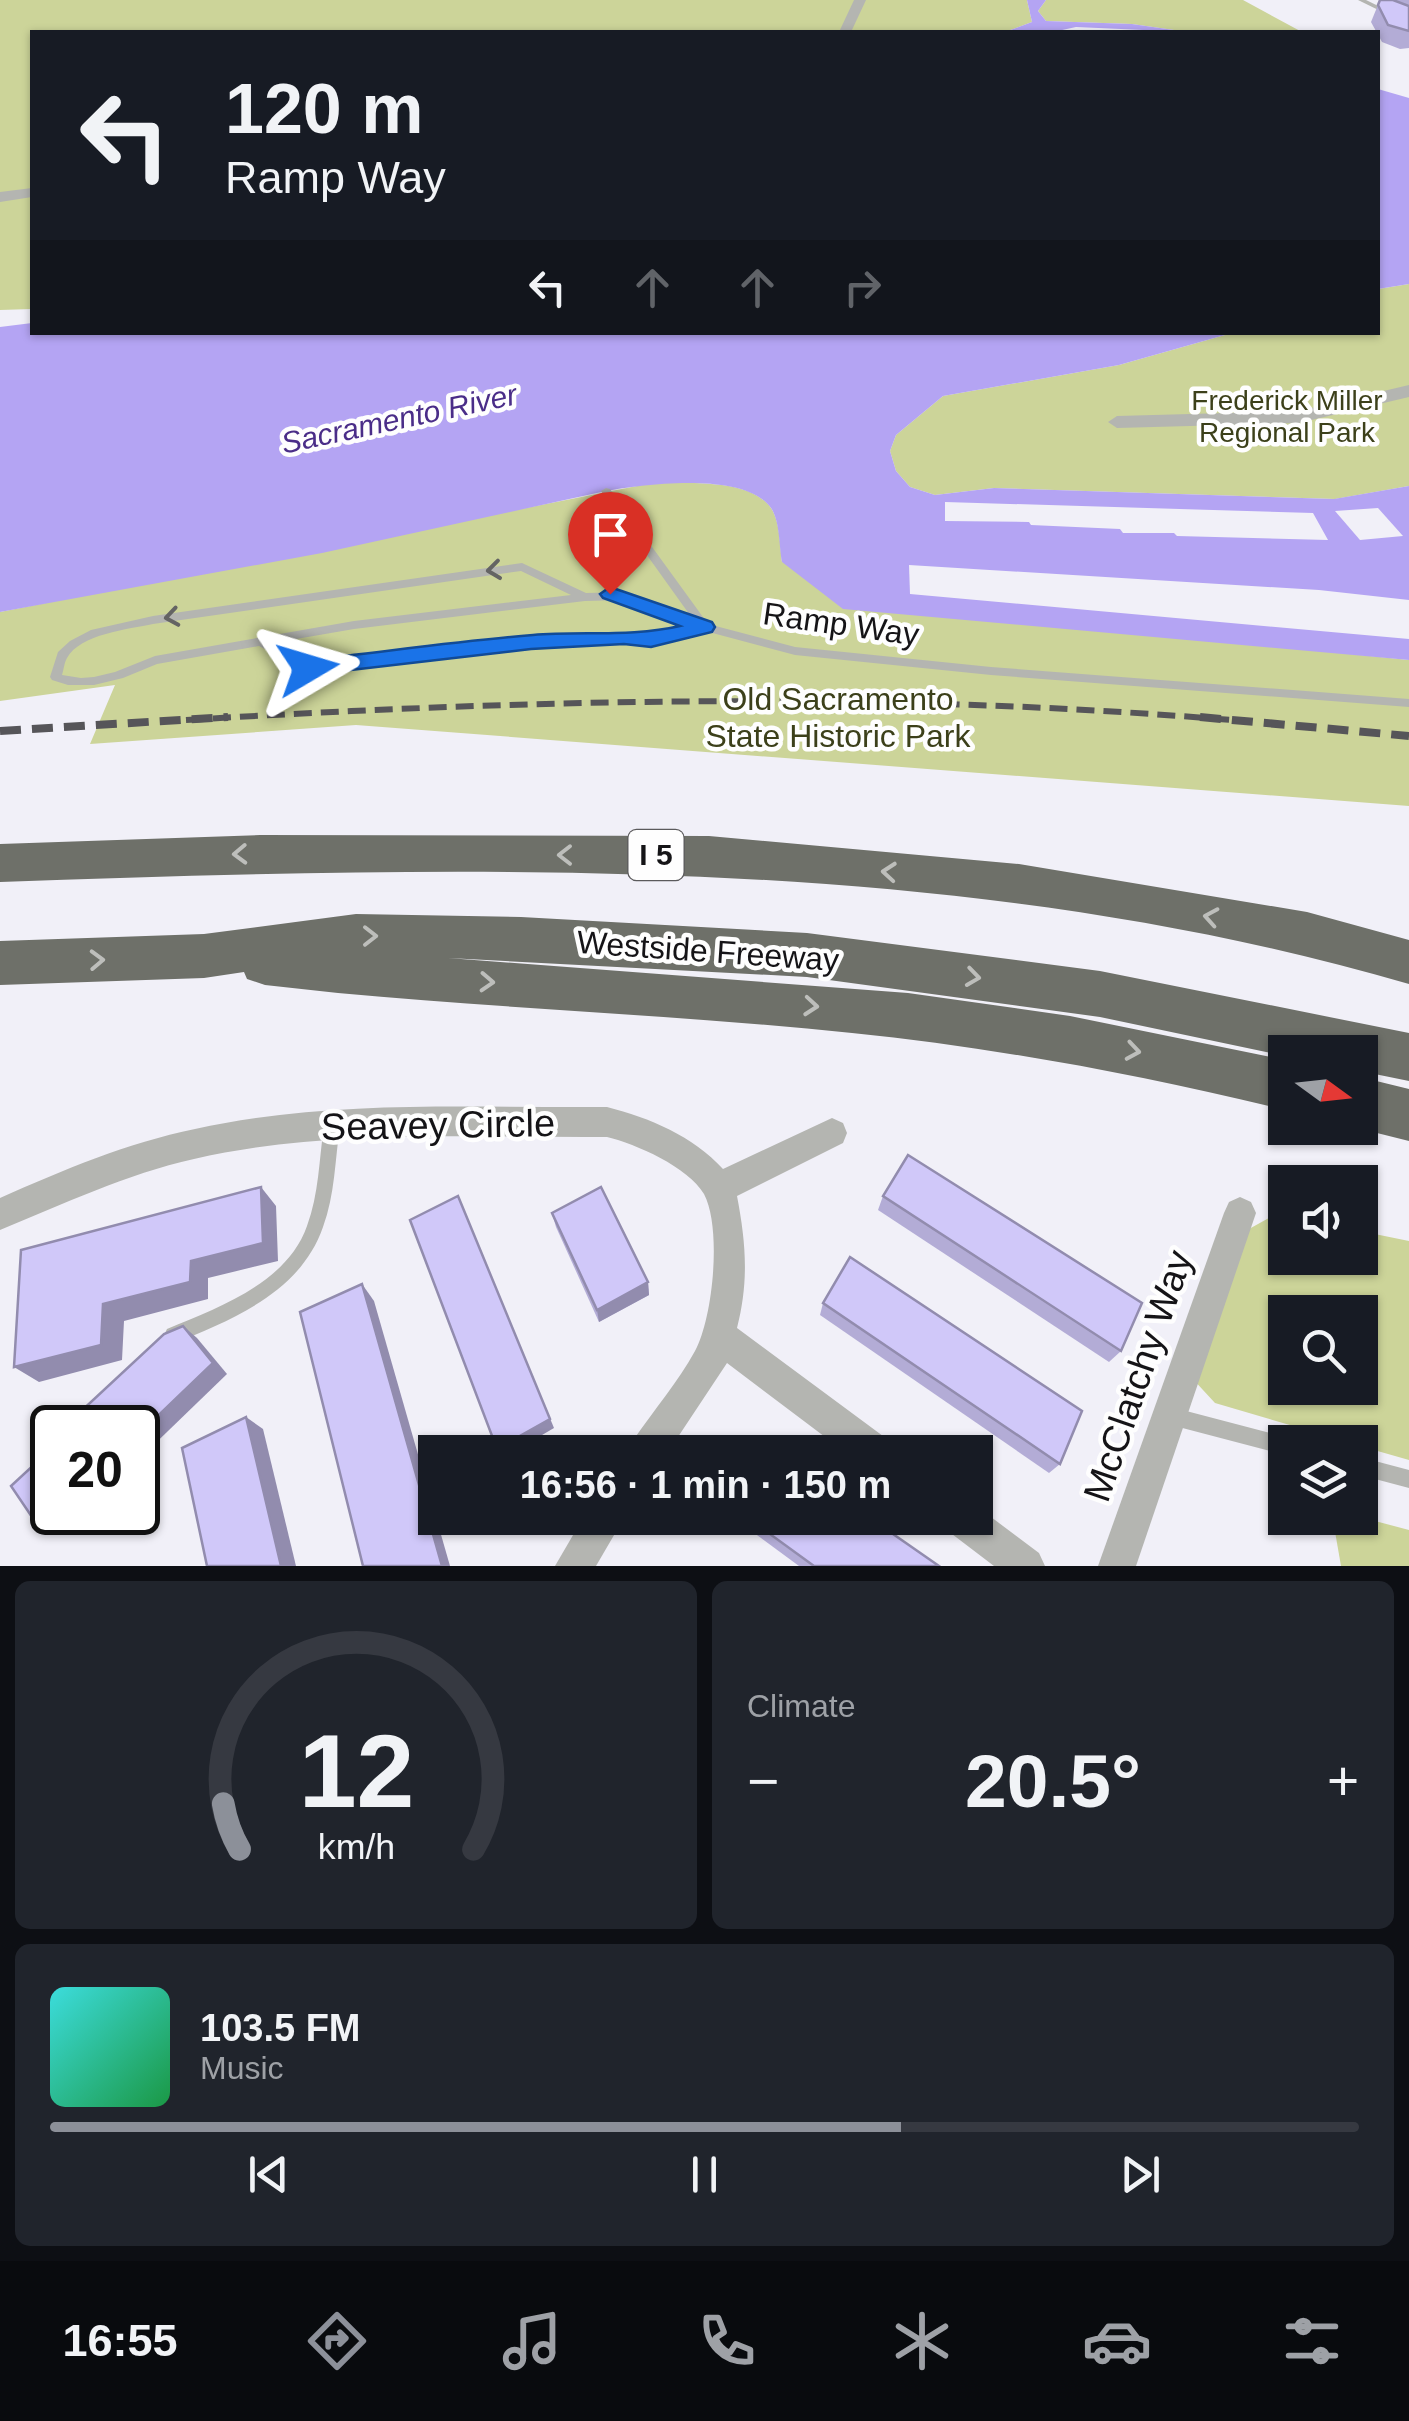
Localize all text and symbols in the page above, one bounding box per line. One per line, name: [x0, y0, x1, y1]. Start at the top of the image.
icon: left: [60, 70, 190, 200]
text: 120 m: [225, 70, 423, 148]
text: Ramp Way: [225, 152, 446, 203]
icon: left: [520, 260, 575, 315]
icon: ahead: [625, 260, 680, 315]
icon: ahead: [730, 260, 785, 315]
icon: right: [835, 260, 890, 315]
water label: Sacramento River: [278, 377, 521, 460]
park label: Frederick Miller Regional Park: [1191, 385, 1383, 448]
pin: [568, 492, 653, 595]
icon: arrive: [583, 507, 638, 562]
one-way arrow: [486, 559, 502, 580]
street label: Ramp Way: [761, 595, 921, 653]
one-way arrow: [164, 605, 181, 626]
position arrow: [256, 616, 360, 720]
park label: Old Sacramento State Historic Park: [706, 681, 971, 754]
road number: I 5: [628, 830, 684, 880]
one-way arrow: [232, 844, 248, 865]
one-way arrow: [557, 844, 573, 865]
one-way arrow: [881, 862, 897, 883]
one-way arrow: [1203, 907, 1219, 928]
street label: Westside Freeway: [576, 924, 840, 978]
one-way arrow: [362, 925, 378, 947]
one-way arrow: [90, 949, 106, 970]
one-way arrow: [965, 965, 981, 986]
one-way arrow: [480, 971, 496, 993]
one-way arrow: [804, 995, 820, 1017]
north arrow: [1268, 1035, 1378, 1145]
map controls: [1268, 1035, 1378, 1535]
one-way arrow: [1125, 1040, 1142, 1061]
street label: Seavey Circle: [320, 1102, 556, 1148]
button: sound: [1268, 1165, 1378, 1275]
street label: McClatchy Way: [1075, 1245, 1201, 1507]
button: search: [1268, 1295, 1378, 1405]
speed limit sign: 20: [30, 1405, 160, 1535]
button: layers: [1268, 1425, 1378, 1535]
text: 16:56 · 1 min · 150 m: [520, 1464, 891, 1506]
text: Climate: [747, 1688, 855, 1724]
text: 12: [298, 1713, 414, 1829]
text: 20.5°: [965, 1739, 1141, 1823]
text: −: [747, 1750, 779, 1812]
text: +: [1327, 1750, 1359, 1812]
text: km/h: [317, 1827, 395, 1867]
text: 103.5 FM: [200, 2007, 361, 2049]
text: Music: [200, 2050, 284, 2086]
icon: previous: [241, 2147, 296, 2202]
icon: pause: [677, 2147, 732, 2202]
icon: next: [1113, 2147, 1168, 2202]
icon: directions: [302, 2306, 372, 2376]
icon: music: [497, 2306, 567, 2376]
icon: phone: [692, 2306, 762, 2376]
icon: climate: [887, 2306, 957, 2376]
icon: car: [1082, 2306, 1152, 2376]
icon: filters: [1277, 2306, 1347, 2376]
text: 16:55: [62, 2315, 178, 2366]

